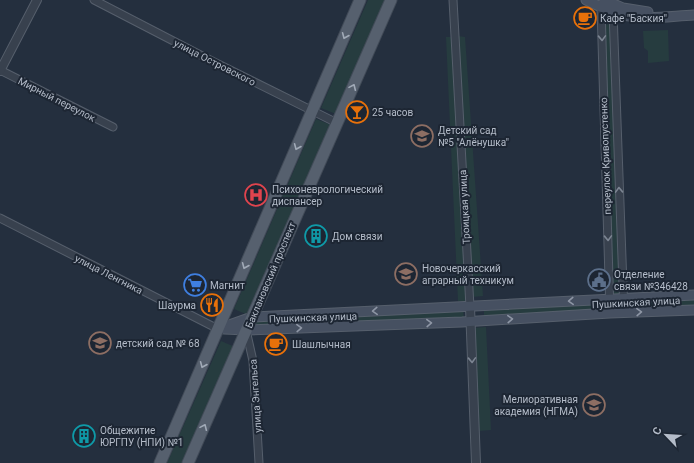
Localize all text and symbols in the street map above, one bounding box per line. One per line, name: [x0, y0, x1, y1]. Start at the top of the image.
cafe icon: Кафе "Баския": [572, 5, 598, 31]
place label: Кафе "Баския": [600, 13, 667, 24]
one-way arrow: [342, 31, 350, 39]
one-way arrow: [597, 35, 606, 41]
street label: улица Островского: [172, 37, 258, 88]
street label: Мирный переулок: [16, 75, 98, 124]
one-way arrow: [348, 84, 356, 91]
street label: переулок Кривопустенко: [598, 97, 613, 215]
bar icon: 25 часов: [344, 99, 370, 125]
place label: 25 часов: [372, 107, 414, 118]
school or university icon: Детский сад №5 "Алёнушка": [409, 123, 435, 149]
place label: Детский сад №5 "Алёнушка": [438, 125, 509, 148]
one-way arrow: [293, 144, 301, 151]
street label: Троицкая улица: [457, 169, 472, 245]
hospital icon: Психоневрологический диспансер: [243, 182, 269, 208]
place label: Психоневрологический диспансер: [272, 184, 383, 207]
one-way arrow: [615, 187, 624, 193]
street label: Баклановский проспект: [243, 220, 298, 330]
building icon: Дом связи: [303, 223, 329, 249]
place label: Дом связи: [332, 231, 383, 242]
one-way arrow: [604, 235, 612, 241]
street label: улица Ленгника: [73, 253, 145, 296]
school or university icon: Новочеркасский аграрный техникум: [393, 261, 419, 287]
one-way arrow: [242, 262, 250, 270]
place label: Новочеркасский аграрный техникум: [422, 263, 514, 286]
public building icon: Отделение связи №346428: [586, 267, 612, 293]
place label: Отделение связи №346428: [614, 269, 688, 292]
supermarket icon: Магнит: [182, 272, 208, 298]
place label: Магнит: [210, 280, 245, 291]
restaurant icon: Шаурма: [199, 292, 225, 318]
street label: Пушкинская улица: [592, 295, 680, 310]
one-way arrow: [568, 297, 574, 306]
place label: Шаурма: [158, 300, 196, 311]
one-way arrow: [372, 307, 378, 316]
one-way arrow: [636, 308, 642, 317]
street label: Пушкинская улица: [269, 310, 357, 325]
one-way arrow: [507, 315, 513, 324]
one-way arrow: [426, 319, 432, 328]
one-way arrow: [296, 324, 302, 332]
school or university icon: детский сад № 68: [87, 330, 113, 356]
cafe icon: Шашлычная: [263, 331, 289, 357]
place label: детский сад № 68: [116, 338, 200, 349]
place label: Шашлычная: [292, 339, 351, 350]
one-way arrow: [468, 357, 476, 363]
street label: улица Энгельса: [247, 359, 264, 433]
one-way arrow: [200, 360, 208, 368]
school or university icon: Мелиоративная академия (НГМА): [581, 392, 607, 418]
place label: Мелиоративная академия (НГМА): [494, 394, 578, 418]
north arrow: [646, 415, 686, 455]
building icon: Общежитие ЮРГПУ (НПИ) №1: [71, 423, 97, 449]
one-way arrow: [199, 424, 207, 431]
place label: Общежитие ЮРГПУ (НПИ) №1: [100, 425, 183, 449]
text: С: [650, 425, 665, 437]

